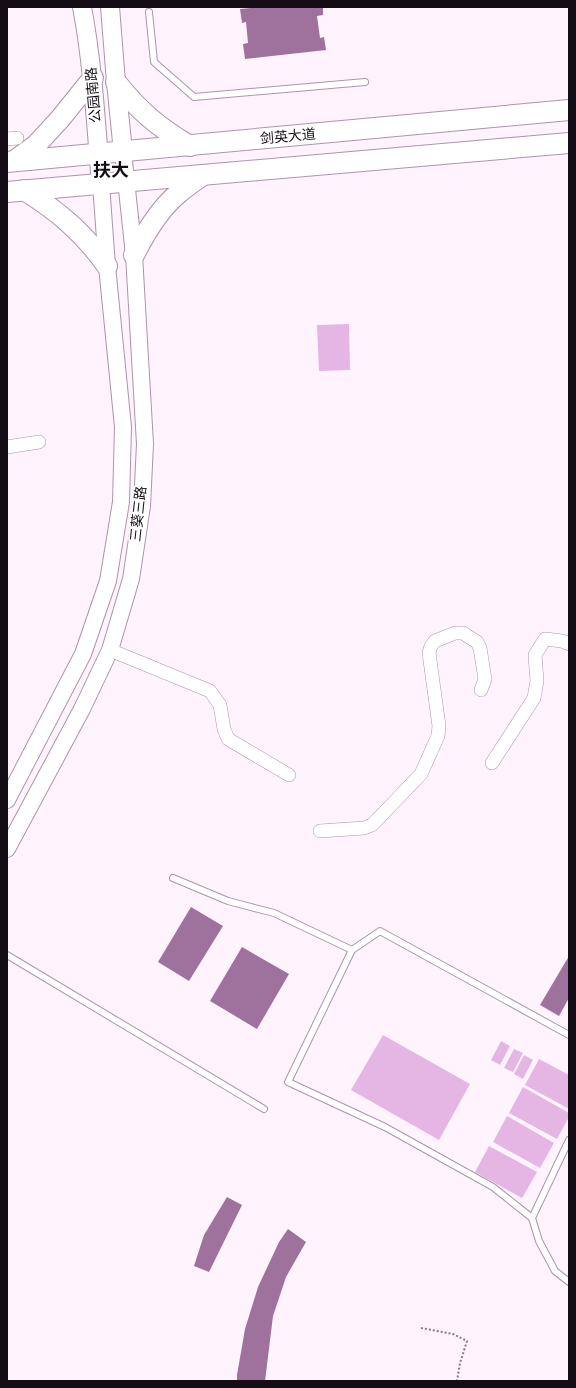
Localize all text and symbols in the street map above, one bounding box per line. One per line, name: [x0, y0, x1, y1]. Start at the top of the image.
street label: 公园南路: [84, 66, 103, 124]
street label: 剑英大道: [259, 126, 317, 146]
district label: 扶大: [93, 160, 129, 180]
street label: 三葵三路: [128, 485, 149, 543]

